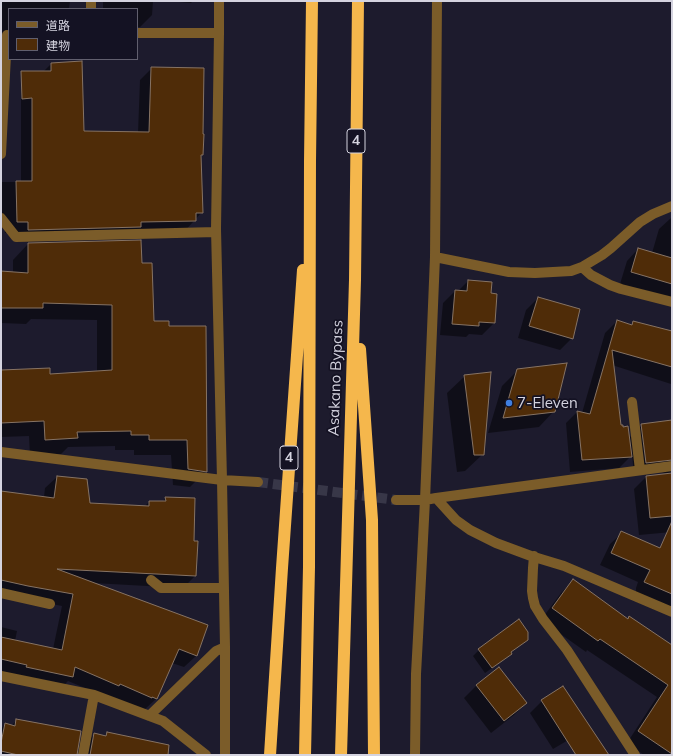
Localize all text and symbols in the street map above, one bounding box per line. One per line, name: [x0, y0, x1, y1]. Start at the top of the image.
legend: [8, 8, 138, 60]
text: 道路: [46, 18, 70, 33]
text: 建物: [46, 38, 70, 53]
road number: 4: [347, 129, 365, 153]
street label: Asakano Bypass: [325, 320, 347, 436]
place label: 7-Eleven: [517, 394, 578, 412]
marker: 7-Eleven: [504, 398, 514, 408]
road number: 4: [280, 446, 298, 470]

